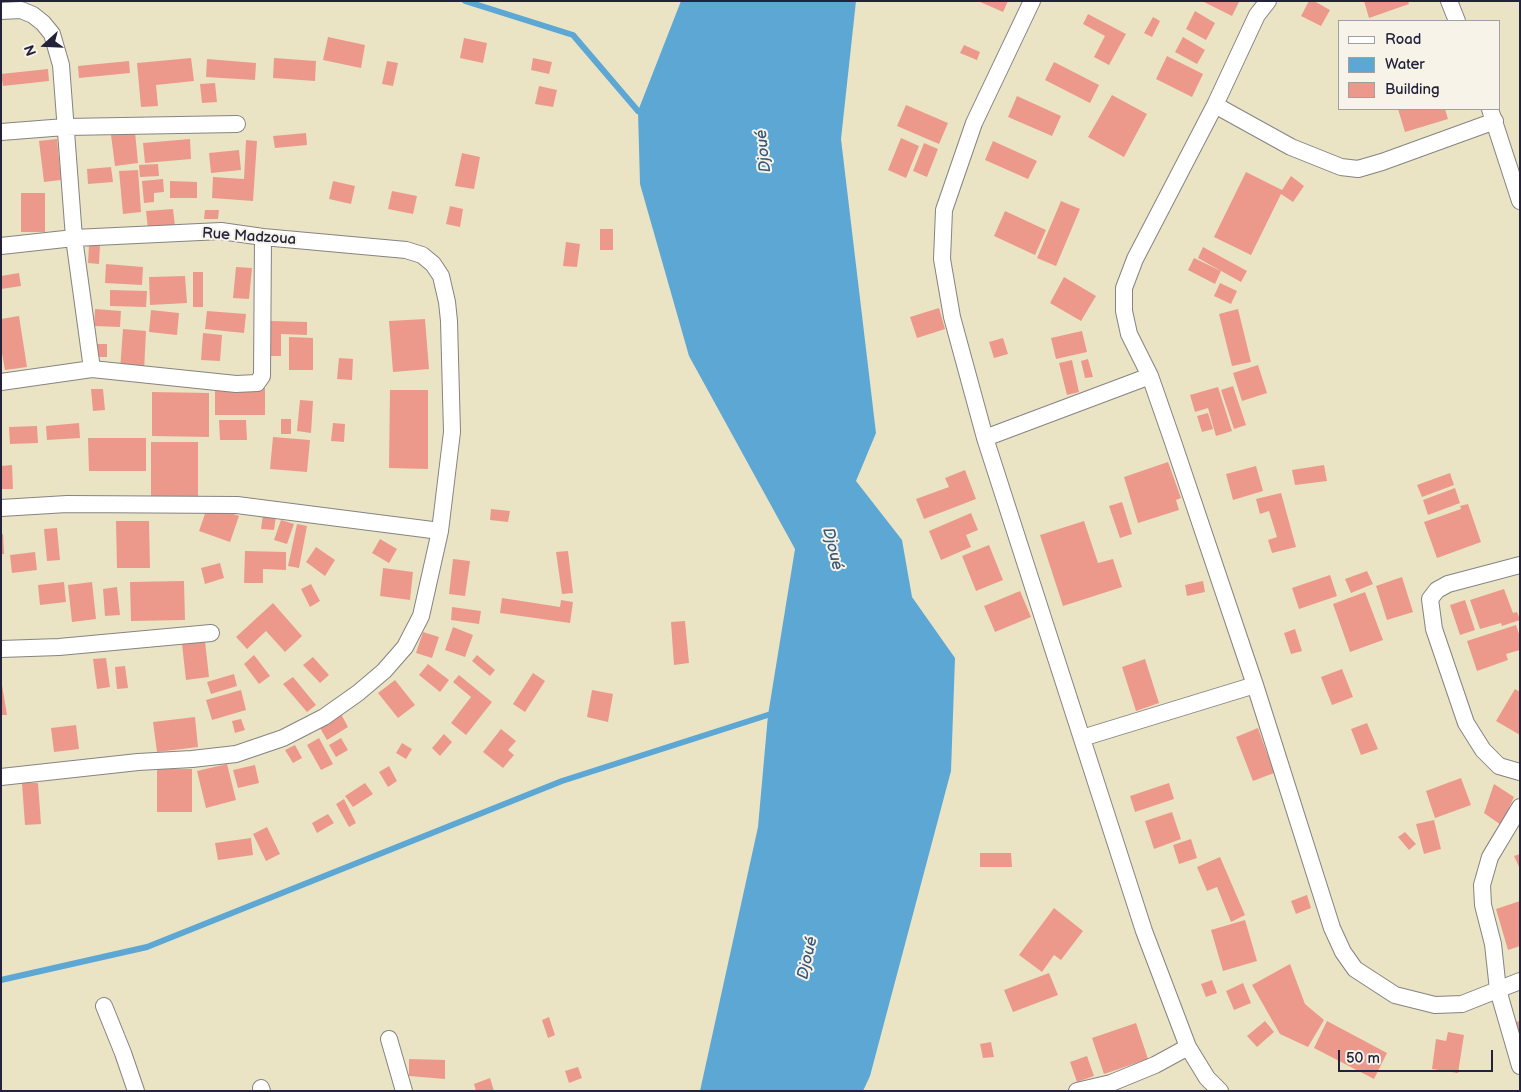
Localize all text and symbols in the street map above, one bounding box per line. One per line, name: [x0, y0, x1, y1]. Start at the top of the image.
north arrow: [20, 20, 70, 70]
legend: [1338, 20, 1501, 110]
text: Road: [1385, 30, 1421, 49]
text: N: [21, 42, 40, 58]
text: Water: [1385, 55, 1425, 74]
text: Building: [1385, 80, 1440, 99]
water label: Djoué: [752, 129, 776, 173]
street label: Rue Madzoua: [201, 225, 297, 249]
water label: Djoué: [817, 526, 847, 572]
water label: Djoué: [794, 935, 822, 981]
scale bar: [1341, 1040, 1496, 1072]
text: 50 m: [1346, 1049, 1380, 1068]

